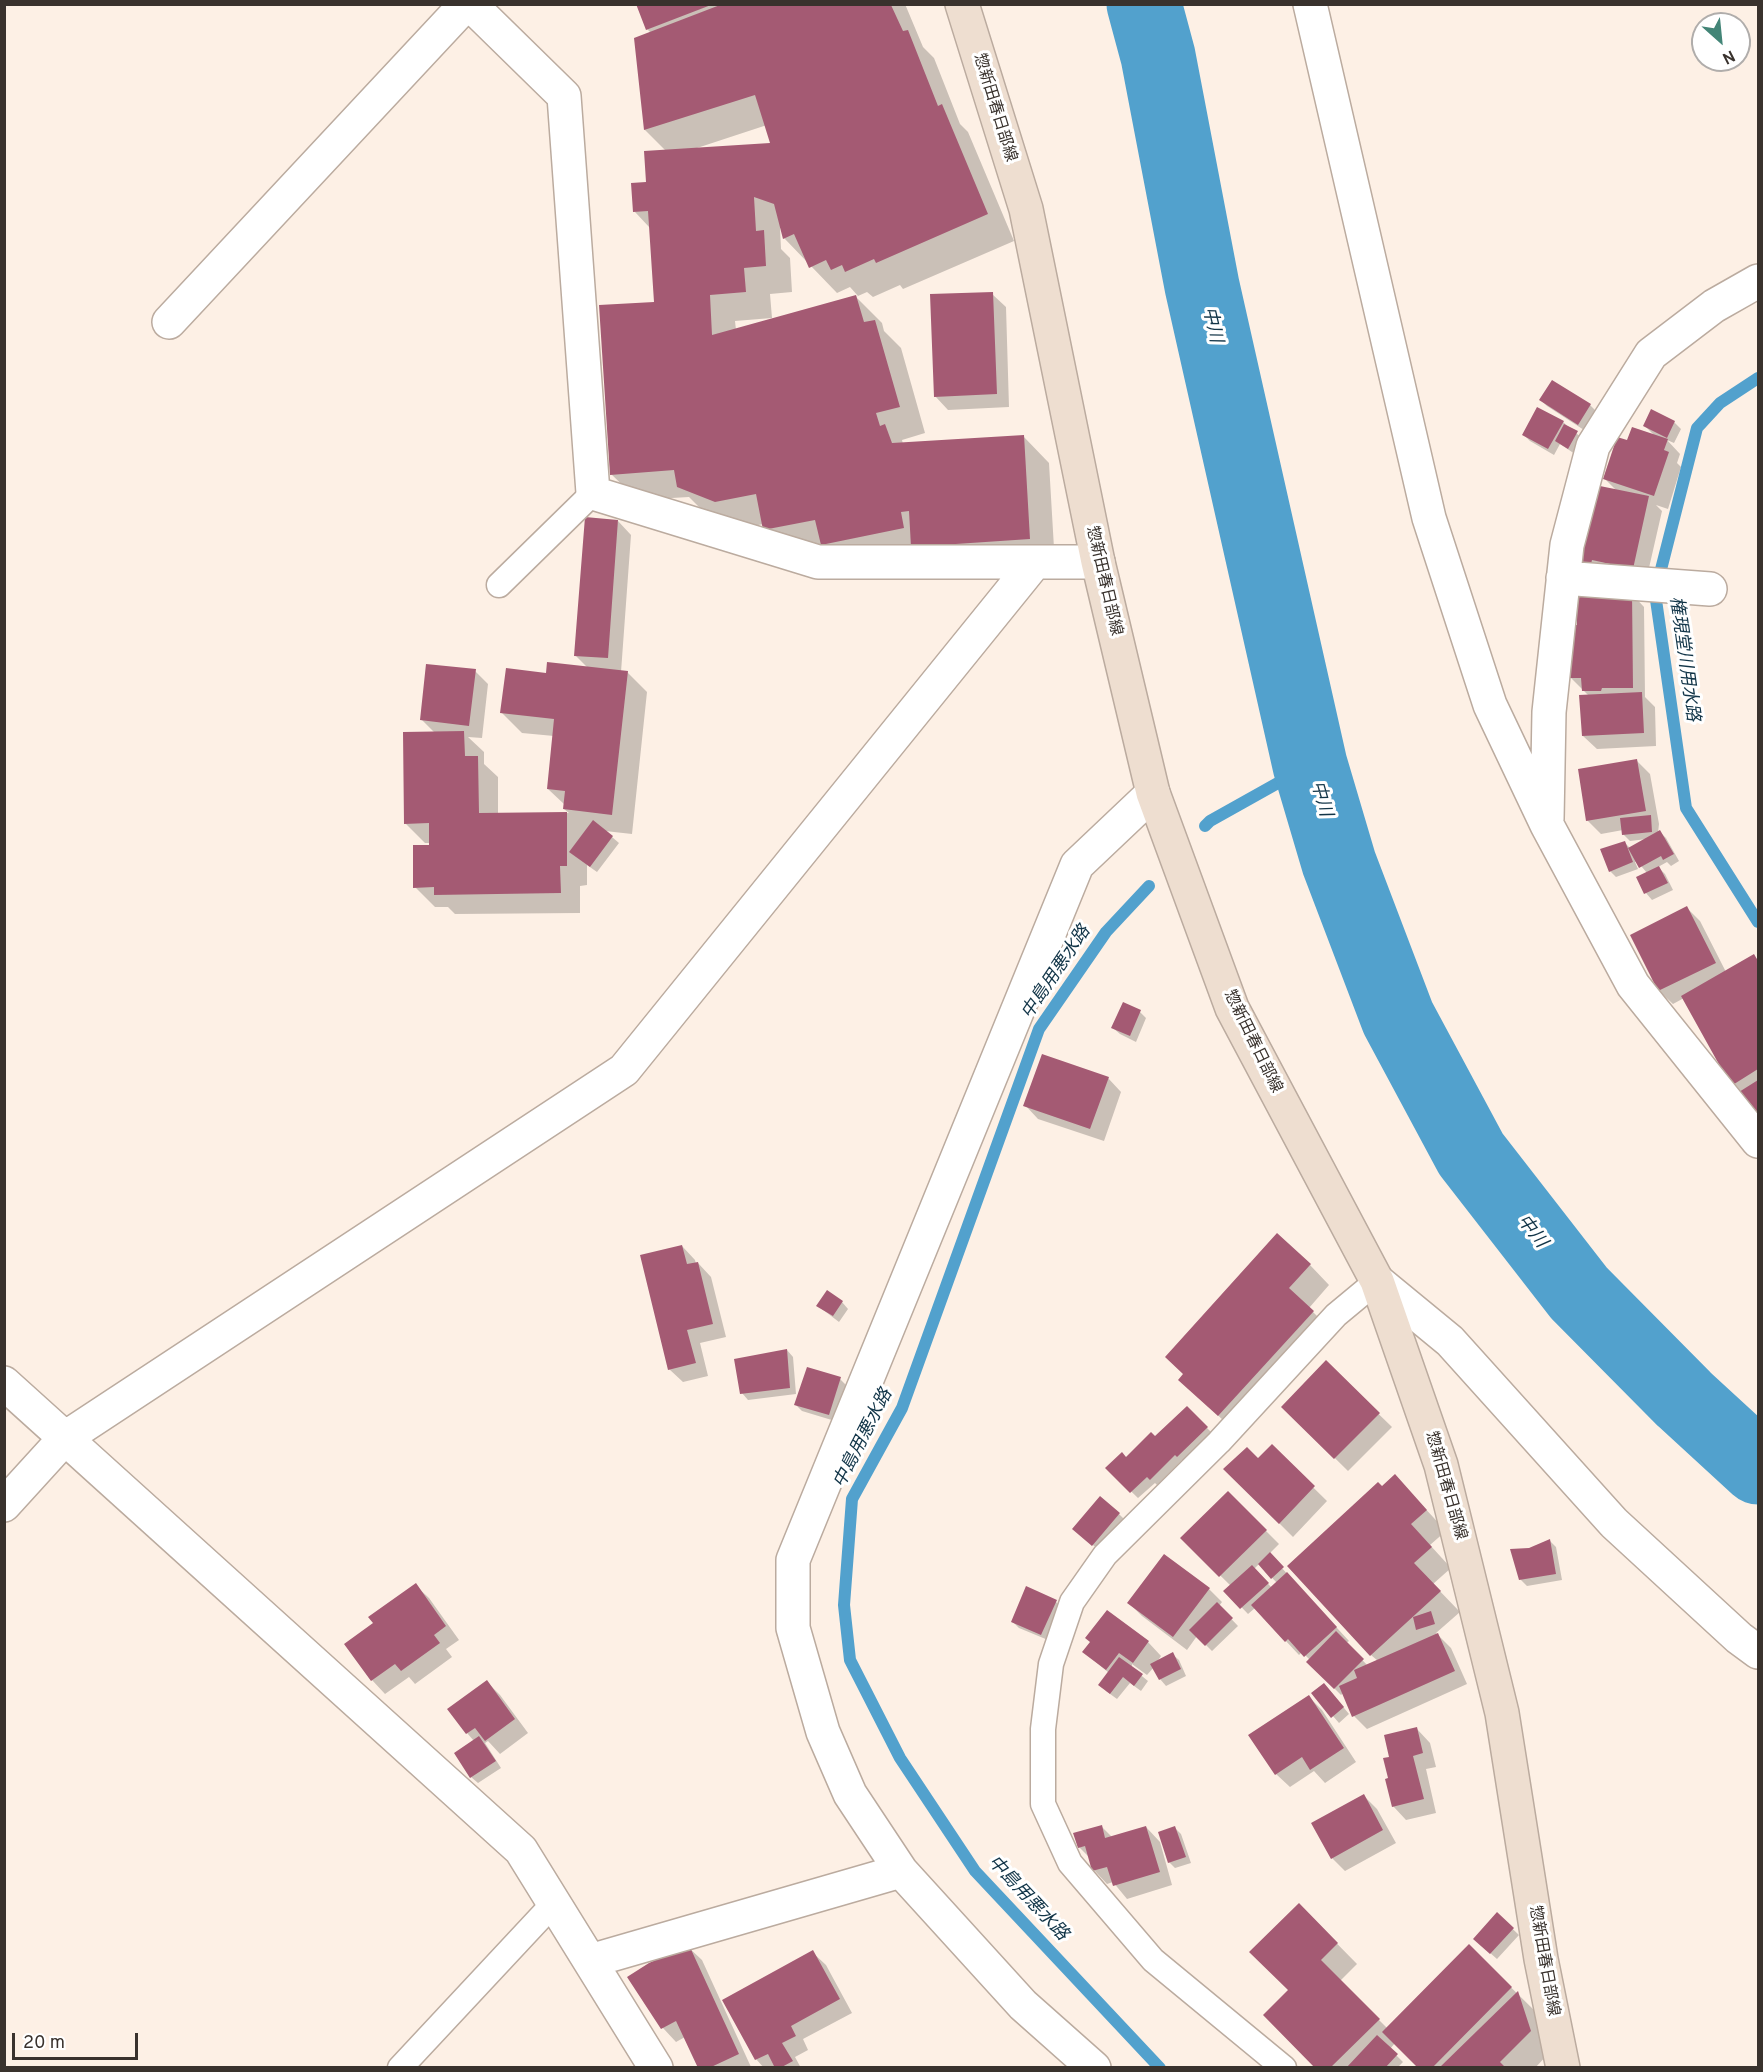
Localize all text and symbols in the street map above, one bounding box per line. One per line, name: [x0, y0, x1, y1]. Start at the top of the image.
north arrow: [1691, 12, 1751, 72]
text: N: [1719, 45, 1738, 68]
street label: 惣新田春日部線: [968, 52, 1020, 164]
water label: 中川: [1196, 305, 1226, 345]
street label: 惣新田春日部線: [1081, 524, 1125, 638]
water label: 権現堂川用水路: [1664, 595, 1702, 723]
water label: 中川: [1305, 779, 1335, 819]
water label: 中島用悪水路: [1018, 922, 1096, 1024]
street label: 惣新田春日部線: [1219, 987, 1285, 1097]
water label: 中川: [1511, 1211, 1551, 1253]
water label: 中島用悪水路: [830, 1386, 898, 1492]
street label: 惣新田春日部線: [1420, 1430, 1470, 1542]
water label: 中島用悪水路: [982, 1852, 1072, 1946]
street label: 惣新田春日部線: [1524, 1904, 1562, 2018]
scale bar: [15, 2021, 141, 2059]
text: 20 m: [23, 2032, 65, 2055]

